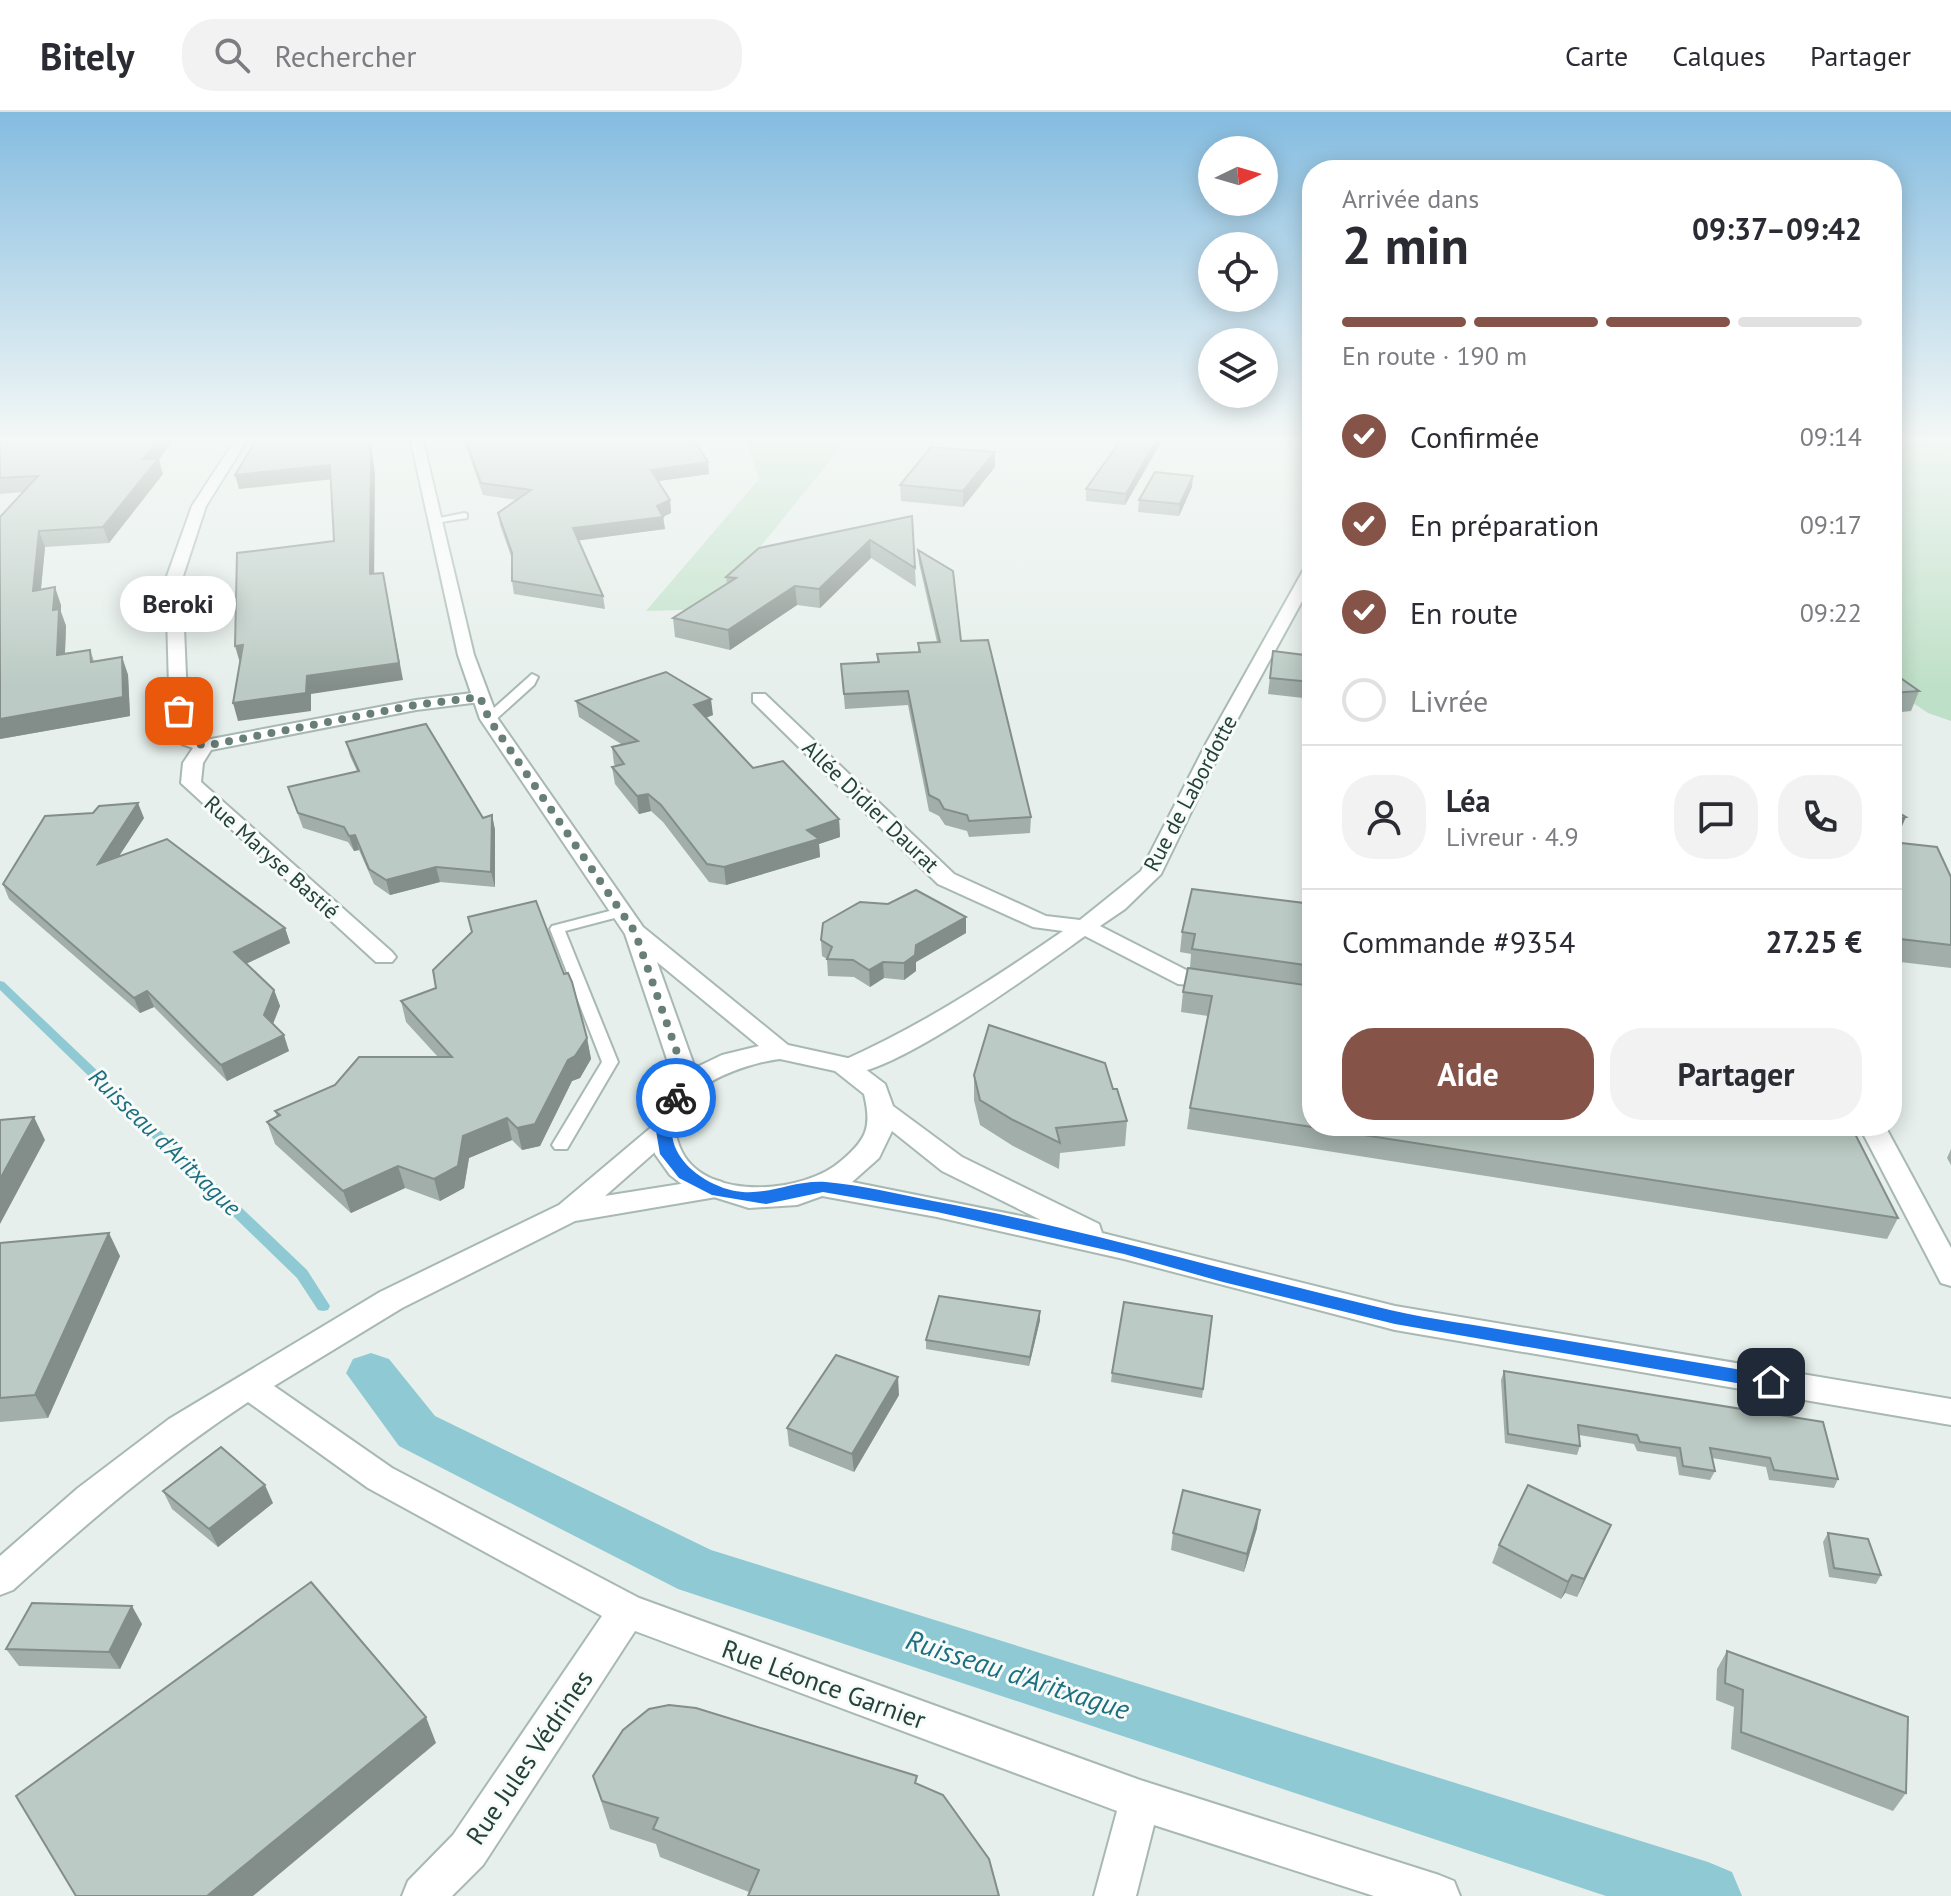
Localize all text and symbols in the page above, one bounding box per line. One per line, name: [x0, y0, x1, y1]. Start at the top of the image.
search box: [182, 19, 742, 91]
text: Bitely: [40, 31, 134, 80]
icon: search: [210, 33, 254, 77]
text: Rechercher: [274, 36, 417, 75]
text: Carte: [1565, 37, 1628, 74]
text: Calques: [1672, 37, 1766, 74]
text: Partager: [1810, 37, 1911, 74]
north arrow: [1198, 136, 1278, 216]
map controls: [1198, 136, 1278, 408]
text: Arrivée dans: [1342, 182, 1479, 215]
text: 09:37–09:42: [1692, 209, 1862, 248]
text: 2 min: [1342, 211, 1469, 278]
button: locate: [1198, 232, 1278, 312]
button: layers: [1198, 328, 1278, 408]
text: En route · 190 m: [1342, 339, 1527, 372]
icon: check: [1342, 414, 1386, 458]
text: Confirmée: [1410, 417, 1539, 456]
text: 09:14: [1800, 420, 1862, 453]
icon: check: [1342, 502, 1386, 546]
text: En préparation: [1410, 505, 1599, 544]
text: 09:17: [1800, 508, 1862, 541]
callout: Beroki: [121, 575, 237, 631]
text: Beroki: [142, 587, 214, 620]
icon: check: [1342, 590, 1386, 634]
text: En route: [1410, 593, 1518, 632]
text: 09:22: [1800, 596, 1862, 629]
pin: [145, 677, 213, 745]
text: Livrée: [1410, 681, 1488, 720]
icon: bag: [157, 689, 201, 733]
street label: Rue de Labordotte: [1137, 710, 1243, 876]
street label: Allée Didier Daurat: [797, 734, 946, 879]
button: person: [1342, 775, 1426, 859]
button: chat: [1674, 775, 1758, 859]
button: phone: [1778, 775, 1862, 859]
text: Léa: [1446, 781, 1491, 820]
street label: Rue Maryse Bastié: [199, 789, 345, 925]
text: Livreur · 4.9: [1446, 820, 1579, 853]
text: Commande #9354: [1342, 922, 1575, 961]
text: 27.25 €: [1766, 922, 1862, 961]
button: Aide: [1342, 1028, 1594, 1120]
button: Partager: [1610, 1028, 1862, 1120]
courier: [636, 1058, 716, 1138]
water label: Ruisseau d'Aritxague: [82, 1062, 248, 1222]
icon: bike: [654, 1076, 698, 1120]
pin: [1737, 1348, 1805, 1416]
icon: home: [1749, 1360, 1793, 1404]
water label: Ruisseau d'Aritxague: [902, 1620, 1135, 1728]
street label: Rue Léonce Garnier: [718, 1632, 931, 1736]
street label: Rue Jules Védrines: [458, 1663, 600, 1851]

